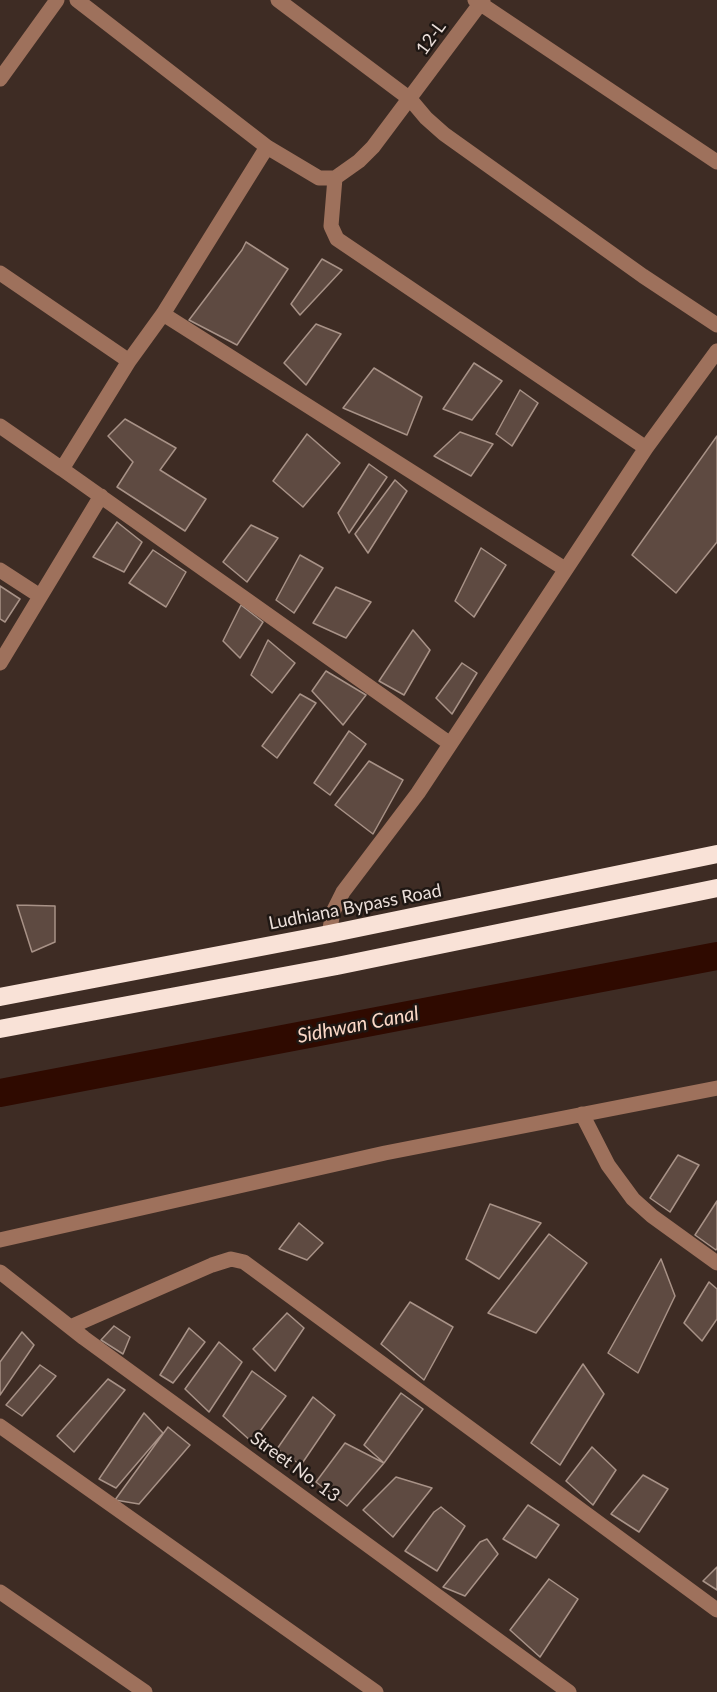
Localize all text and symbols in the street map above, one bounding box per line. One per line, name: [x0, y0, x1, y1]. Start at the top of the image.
street label: 12-L: [411, 17, 451, 59]
street label: Ludhiana Bypass Road: [267, 880, 443, 934]
water label: Sidhwan Canal: [295, 1001, 421, 1049]
street label: Street No. 13: [246, 1427, 344, 1507]

